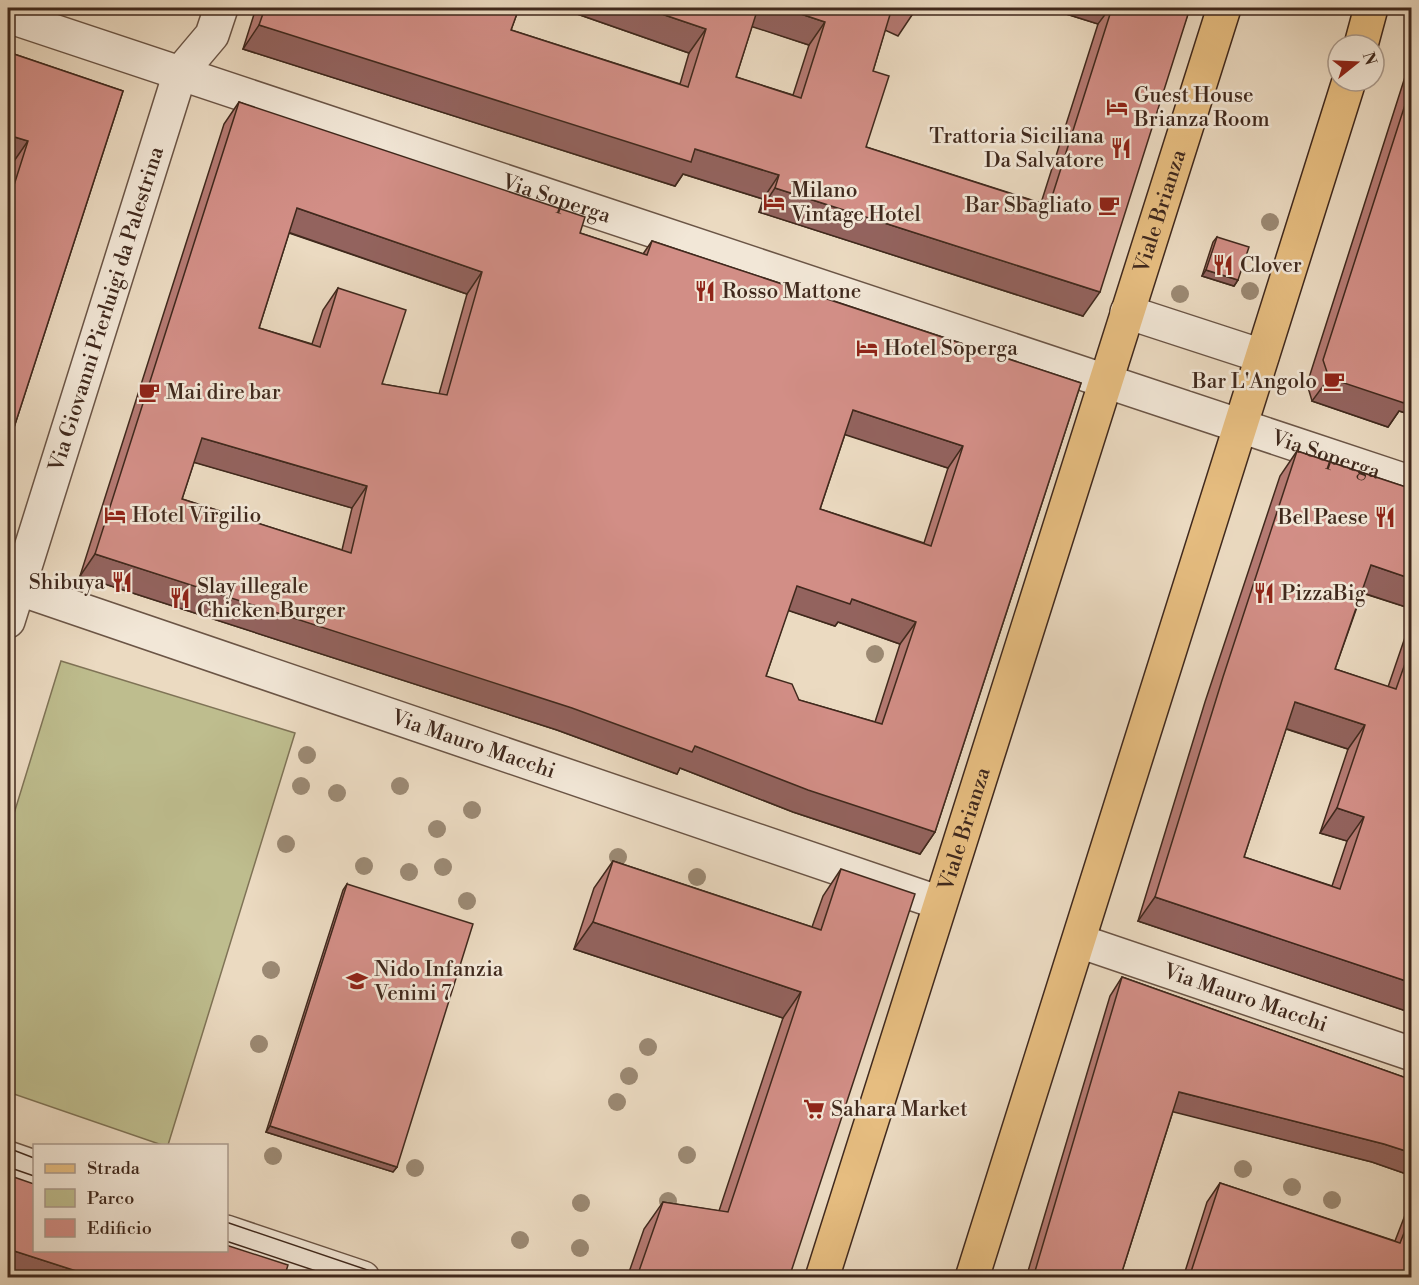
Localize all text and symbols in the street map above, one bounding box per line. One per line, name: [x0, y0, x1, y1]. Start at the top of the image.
north arrow: [1326, 33, 1386, 93]
text: N: [1358, 50, 1381, 68]
place label: Guest House Brianza Room: [1133, 83, 1270, 133]
hotel icon: Guest House Brianza Room: [1105, 95, 1129, 119]
place label: Trattoria Siciliana Da Salvatore: [929, 124, 1104, 174]
restaurant icon: Trattoria Siciliana Da Salvatore: [1109, 136, 1133, 160]
street label: Via Giovanni Pierluigi da Palestrina: [43, 143, 170, 476]
street label: Viale Brianza: [1129, 146, 1192, 277]
street label: Via Soperga: [498, 169, 614, 230]
place label: Milano Vintage Hotel: [790, 178, 921, 228]
hotel icon: Milano Vintage Hotel: [762, 190, 786, 214]
place label: Bar Sbagliato: [964, 193, 1092, 219]
cafe icon: Bar Sbagliato: [1097, 193, 1121, 217]
restaurant icon: Clover: [1211, 253, 1235, 277]
place label: Clover: [1240, 253, 1302, 279]
restaurant icon: Rosso Mattone: [693, 279, 717, 303]
place label: Rosso Mattone: [722, 279, 861, 305]
hotel icon: Hotel Soperga: [855, 336, 879, 360]
place label: Hotel Soperga: [884, 336, 1018, 362]
place label: Bar L'Angolo: [1191, 369, 1317, 395]
cafe icon: Bar L'Angolo: [1322, 369, 1346, 393]
cafe icon: Mai dire bar: [137, 380, 161, 404]
place label: Mai dire bar: [166, 380, 281, 406]
street label: Via Soperga: [1267, 425, 1384, 486]
hotel icon: Hotel Virgilio: [103, 503, 127, 527]
place label: Hotel Virgilio: [132, 503, 261, 529]
place label: Bel Paese: [1277, 505, 1368, 531]
restaurant icon: Bel Paese: [1373, 505, 1397, 529]
place label: Shibuya: [29, 570, 105, 596]
restaurant icon: Shibuya: [110, 570, 134, 594]
place label: Slay illegale Chicken Burger: [197, 574, 346, 624]
restaurant icon: PizzaBig: [1252, 581, 1276, 605]
place label: PizzaBig: [1281, 581, 1366, 607]
restaurant icon: Slay illegale Chicken Burger: [168, 586, 192, 610]
street label: Via Mauro Macchi: [387, 704, 559, 785]
street label: Viale Brianza: [933, 764, 997, 895]
place label: Nido Infanzia Venini 7: [373, 957, 504, 1007]
street label: Via Mauro Macchi: [1159, 958, 1331, 1038]
school or university icon: Nido Infanzia Venini 7: [345, 969, 369, 993]
supermarket icon: Sahara Market: [802, 1097, 826, 1121]
place label: Sahara Market: [831, 1097, 968, 1123]
legend: [33, 1144, 228, 1252]
text: Strada: [87, 1157, 141, 1180]
text: Parco: [87, 1187, 134, 1210]
text: Edificio: [87, 1217, 152, 1240]

